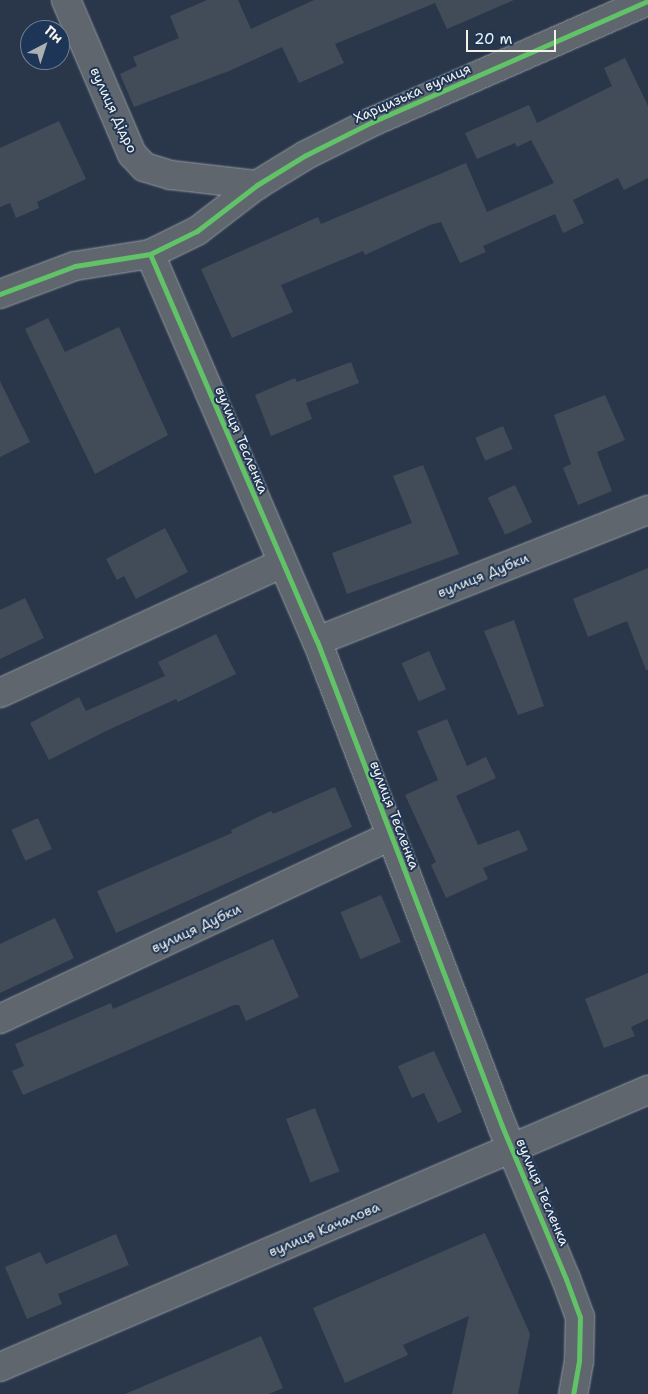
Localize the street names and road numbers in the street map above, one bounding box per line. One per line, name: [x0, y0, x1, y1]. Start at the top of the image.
street label: Харцизька вулиця: [351, 60, 473, 126]
street label: вулиця Дідро: [87, 64, 141, 156]
street label: вулиця Тесленка: [212, 384, 272, 496]
street label: вулиця Дубки: [435, 549, 531, 601]
street label: вулиця Тесленка: [367, 758, 423, 872]
street label: вулиця Дубки: [149, 900, 243, 956]
street label: вулиця Тесленка: [513, 1136, 573, 1248]
street label: вулиця Качалова: [266, 1198, 382, 1260]

